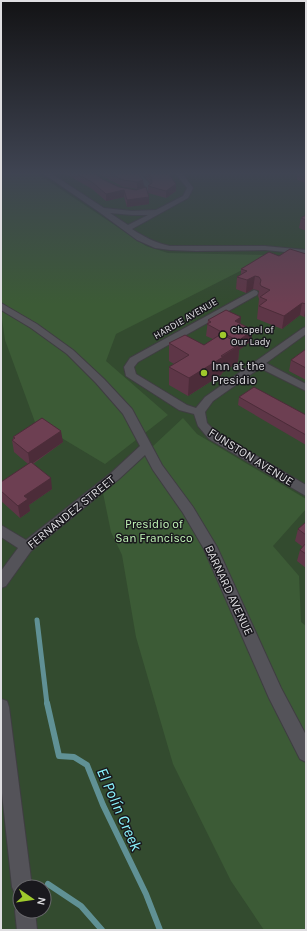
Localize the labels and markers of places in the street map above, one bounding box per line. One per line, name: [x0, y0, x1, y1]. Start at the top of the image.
place label: Chapel of Our Lady: [231, 324, 274, 348]
marker: Chapel of Our Lady: [218, 330, 228, 340]
place label: Inn at the Presidio: [212, 359, 265, 387]
marker: Inn at the Presidio: [199, 368, 209, 378]

